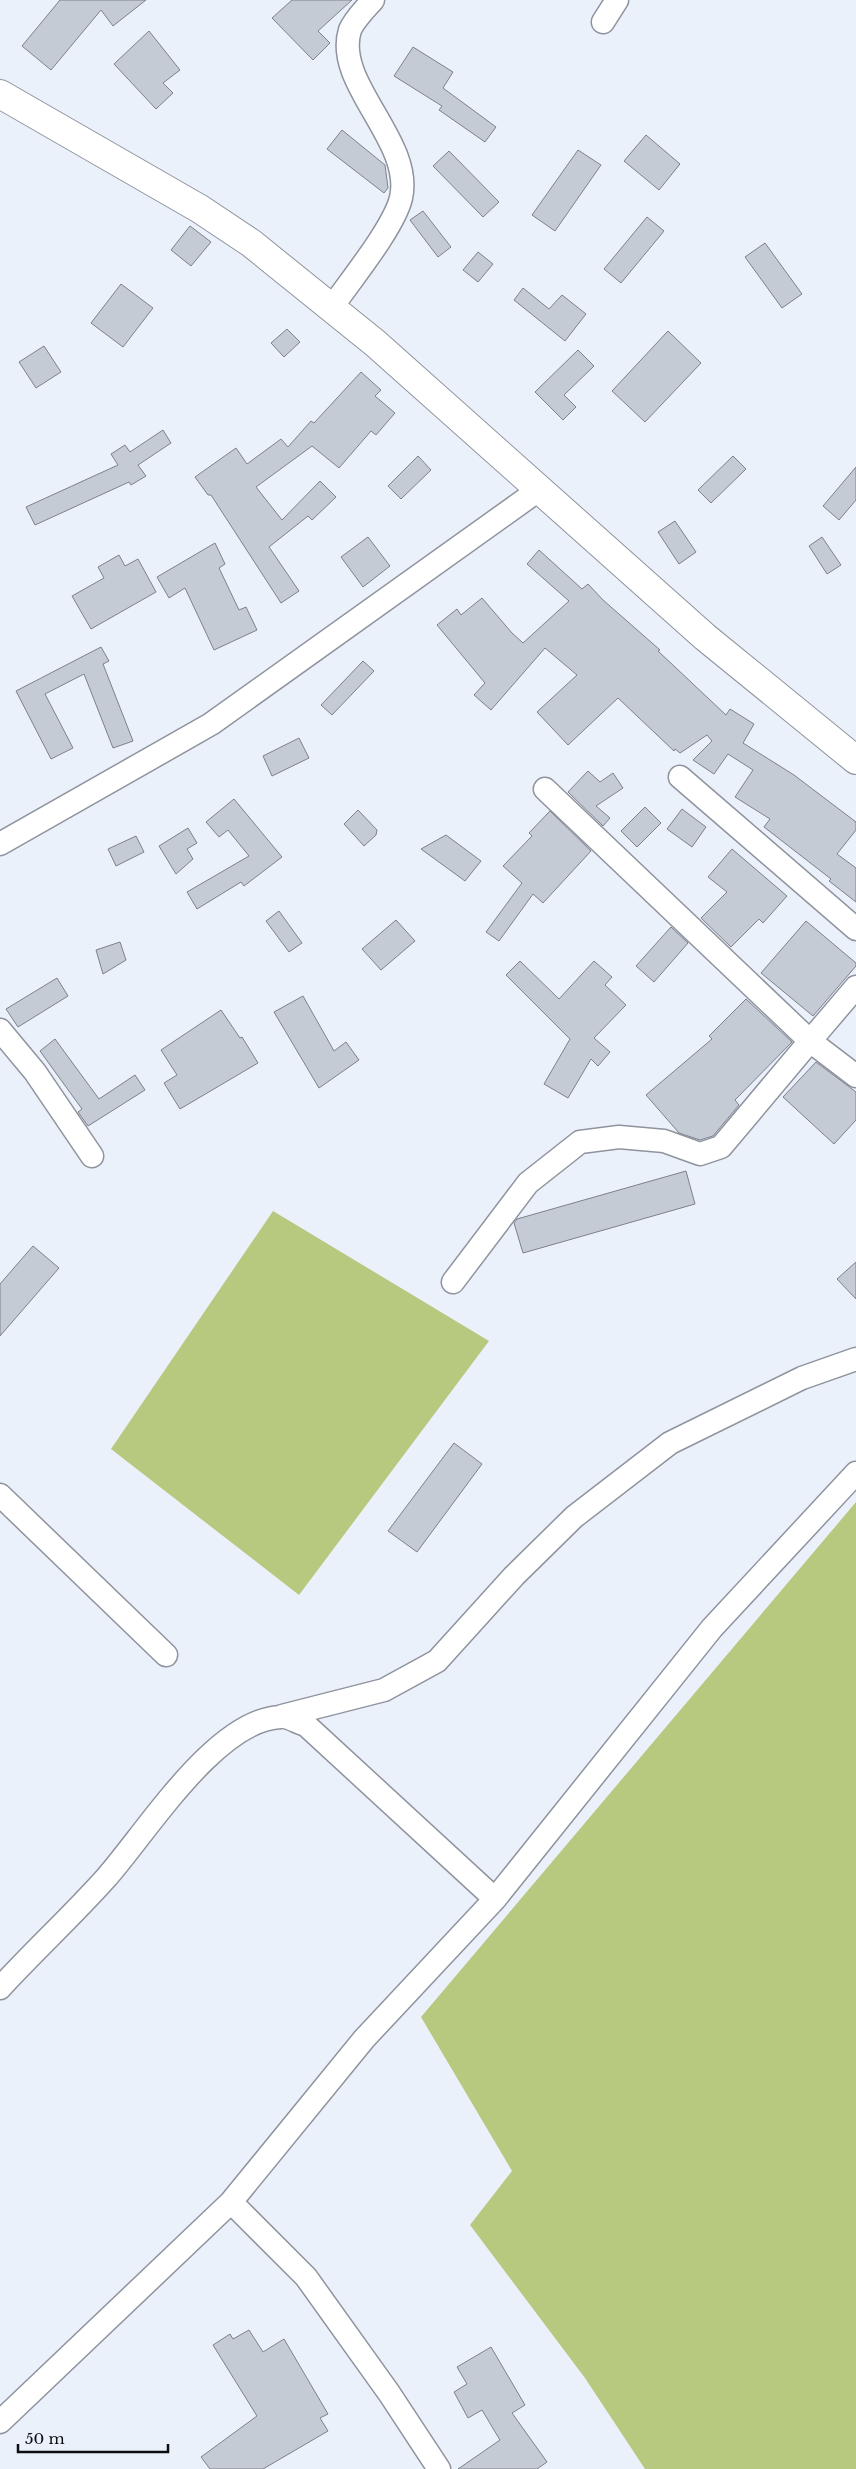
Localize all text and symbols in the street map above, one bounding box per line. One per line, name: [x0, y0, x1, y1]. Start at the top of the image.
scale bar: [18, 2422, 168, 2454]
text: 50 m: [25, 2429, 65, 2448]

